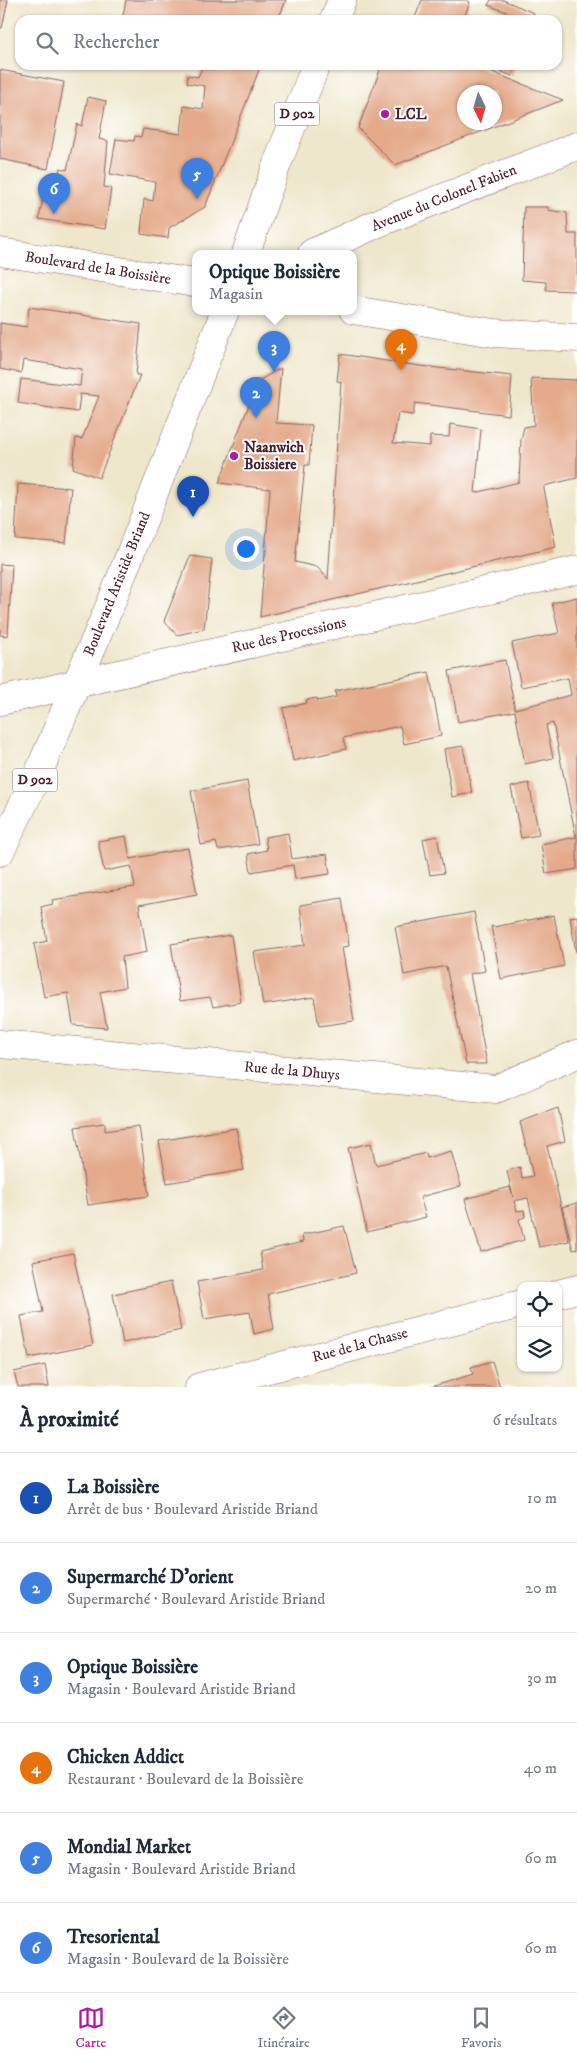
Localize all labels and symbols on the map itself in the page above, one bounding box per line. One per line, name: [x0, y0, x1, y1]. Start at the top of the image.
north arrow: [457, 85, 502, 130]
road number: D 902: [274, 102, 320, 126]
place label: LCL: [395, 105, 427, 124]
marker: LCL: [379, 108, 391, 120]
pin: 5: [181, 158, 213, 199]
street label: Avenue du Colonel Fabien: [369, 160, 520, 236]
pin: 6: [38, 173, 70, 214]
street label: Boulevard de la Boissière: [24, 247, 172, 289]
pin: 4: [385, 329, 417, 370]
pin: 3: [258, 331, 290, 372]
pin: 2: [240, 377, 272, 418]
place label: Naanwich Boissiere: [244, 438, 304, 474]
marker: Naanwich Boissiere: [228, 450, 240, 462]
pin: 1: [177, 476, 209, 517]
street label: Boulevard Aristide Briand: [79, 509, 155, 659]
your location: [233, 536, 259, 562]
street label: Rue des Processions: [230, 613, 348, 657]
road number: D 902: [12, 768, 58, 792]
street label: Rue de la Dhuys: [243, 1057, 341, 1085]
street label: Rue de la Chasse: [310, 1323, 410, 1367]

